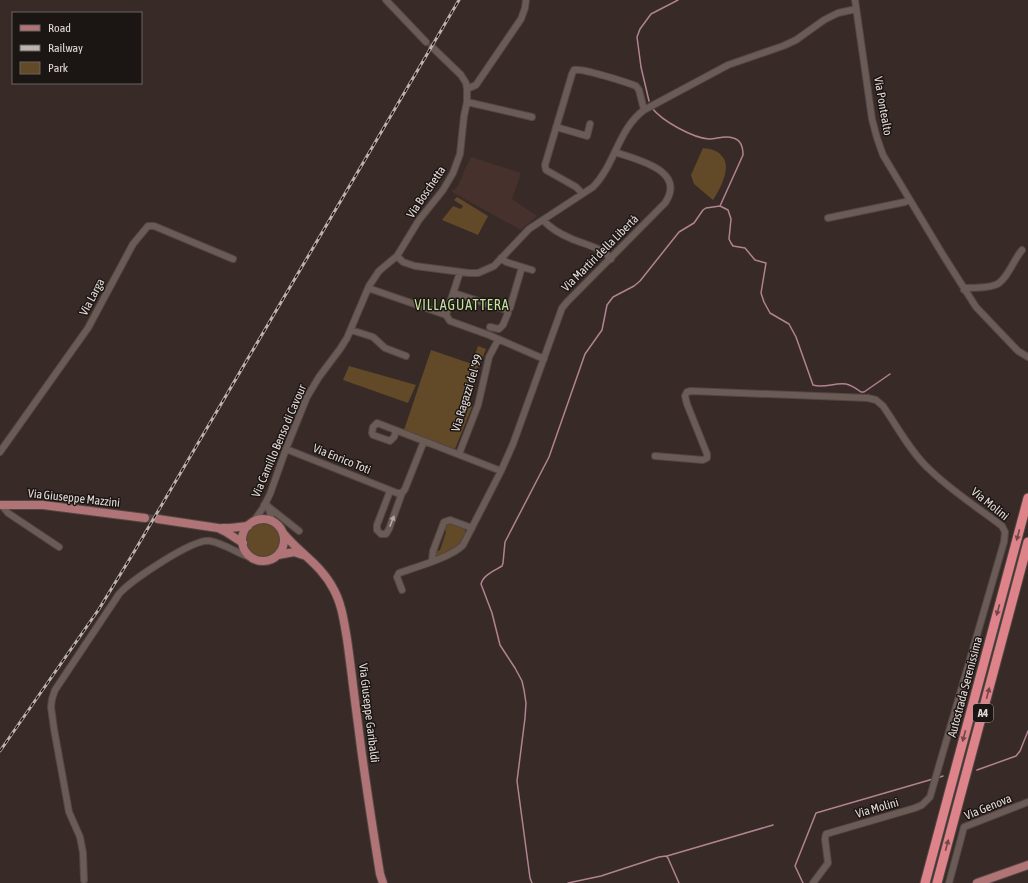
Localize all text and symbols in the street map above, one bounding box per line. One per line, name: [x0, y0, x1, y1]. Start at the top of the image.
legend: [12, 12, 142, 84]
text: Road: [48, 21, 71, 35]
text: Railway: [48, 41, 83, 55]
text: Park: [48, 61, 69, 75]
street label: Via Pontealto: [871, 75, 895, 137]
street label: Via Boschetta: [404, 163, 448, 221]
street label: Via Martiri della Libertà: [559, 212, 641, 294]
street label: Via Larga: [76, 276, 108, 318]
district label: VILLAGUATTERA: [414, 297, 510, 313]
street label: Via Ragazzi del '99: [449, 352, 486, 433]
street label: Via Camillo Benso di Cavour: [249, 382, 309, 499]
street label: Via Enrico Toti: [311, 441, 373, 477]
street label: Via Molini: [968, 485, 1012, 523]
street label: Via Giuseppe Mazzini: [27, 486, 121, 510]
one-way arrow: [390, 514, 396, 526]
one-way arrow: [1015, 529, 1021, 541]
one-way arrow: [995, 604, 1001, 616]
street label: Autostrada Serenissima: [945, 635, 985, 739]
street label: Via Giuseppe Garibaldi: [356, 663, 382, 763]
one-way arrow: [985, 686, 991, 698]
road number: A4: [973, 704, 993, 722]
one-way arrow: [961, 729, 967, 742]
street label: Via Genova: [962, 791, 1014, 823]
street label: Via Molini: [854, 795, 900, 821]
one-way arrow: [944, 839, 950, 851]

